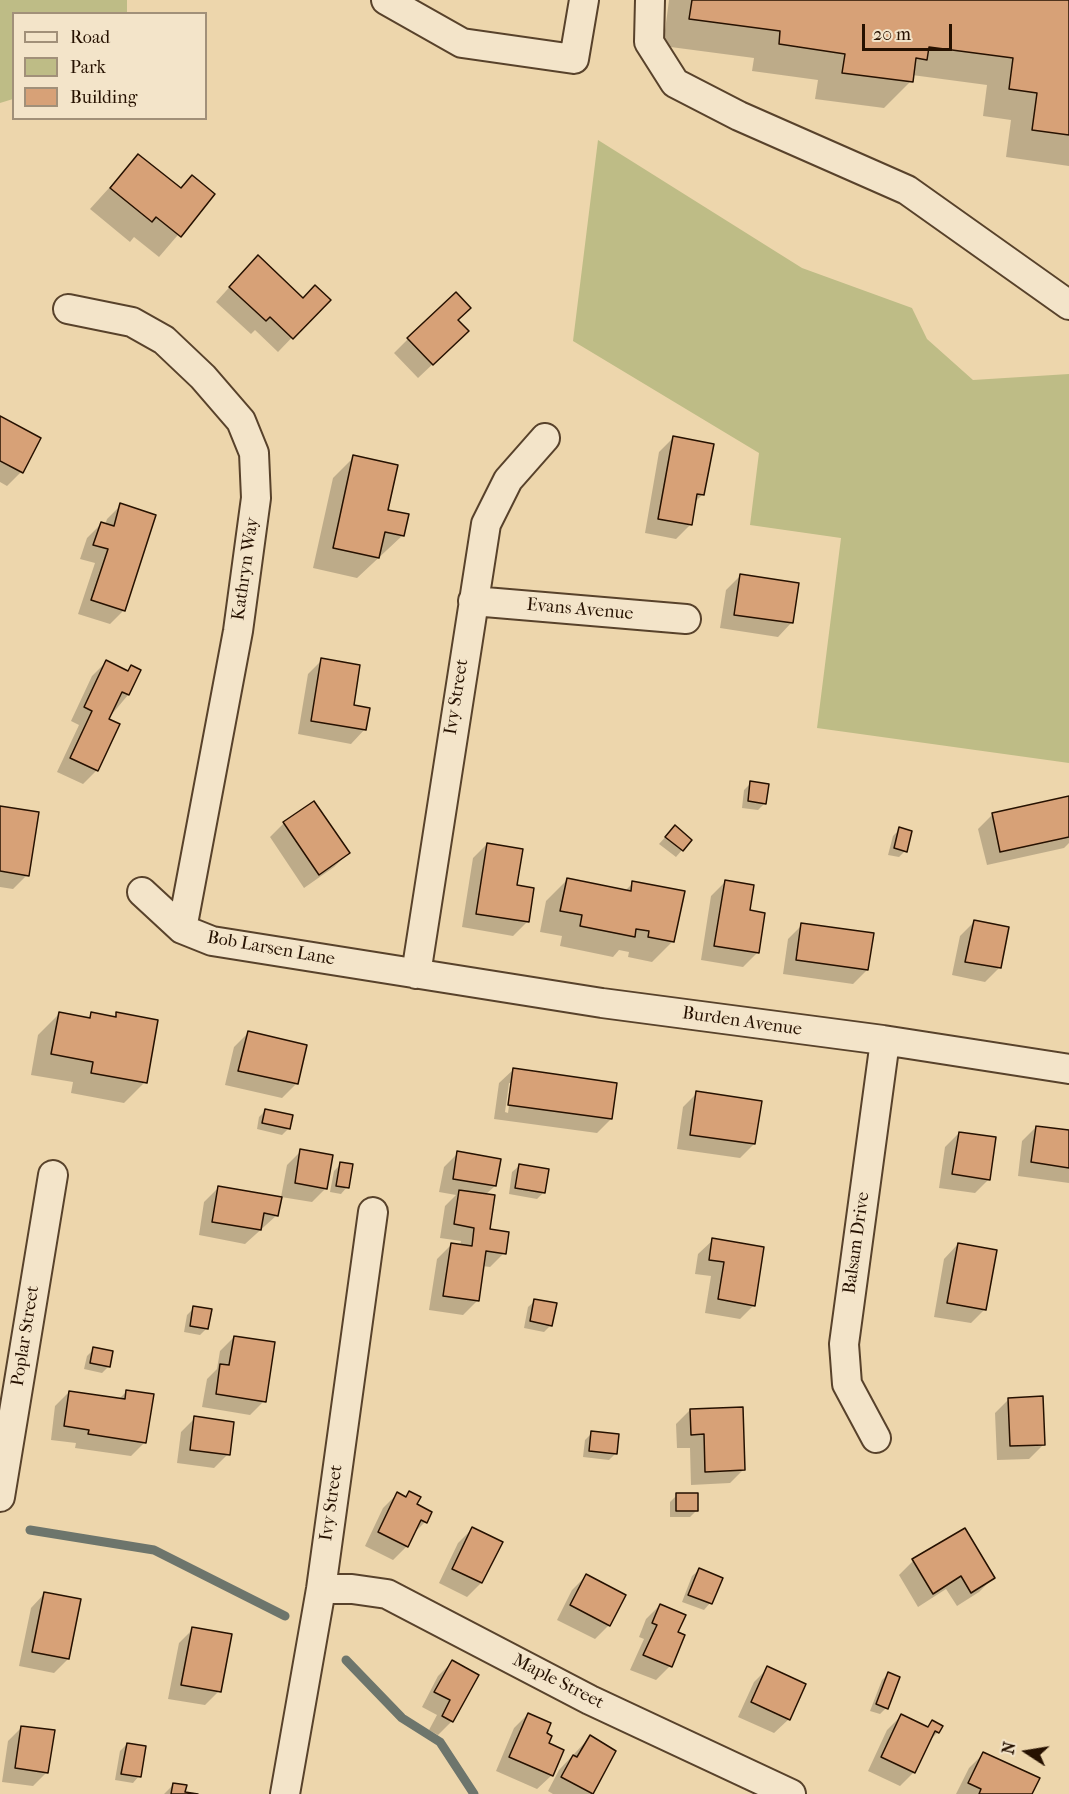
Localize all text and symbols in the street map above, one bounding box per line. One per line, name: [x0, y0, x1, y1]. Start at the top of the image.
legend: [12, 12, 207, 120]
scale bar: [865, 12, 955, 50]
text: 20 m: [873, 24, 911, 45]
text: Road: [70, 27, 110, 48]
text: Park: [70, 57, 106, 78]
text: Building: [70, 87, 137, 108]
street label: Kathryn Way: [228, 516, 264, 622]
street label: Evans Avenue: [526, 595, 634, 625]
street label: Ivy Street: [440, 657, 474, 737]
street label: Bob Larsen Lane: [205, 927, 337, 971]
street label: Burden Avenue: [681, 1003, 803, 1041]
street label: Balsam Drive: [839, 1191, 875, 1295]
street label: Poplar Street: [7, 1284, 45, 1388]
street label: Ivy Street: [316, 1464, 348, 1542]
street label: Maple Street: [509, 1650, 607, 1714]
north arrow: [997, 1722, 1057, 1782]
text: N: [998, 1740, 1019, 1756]

